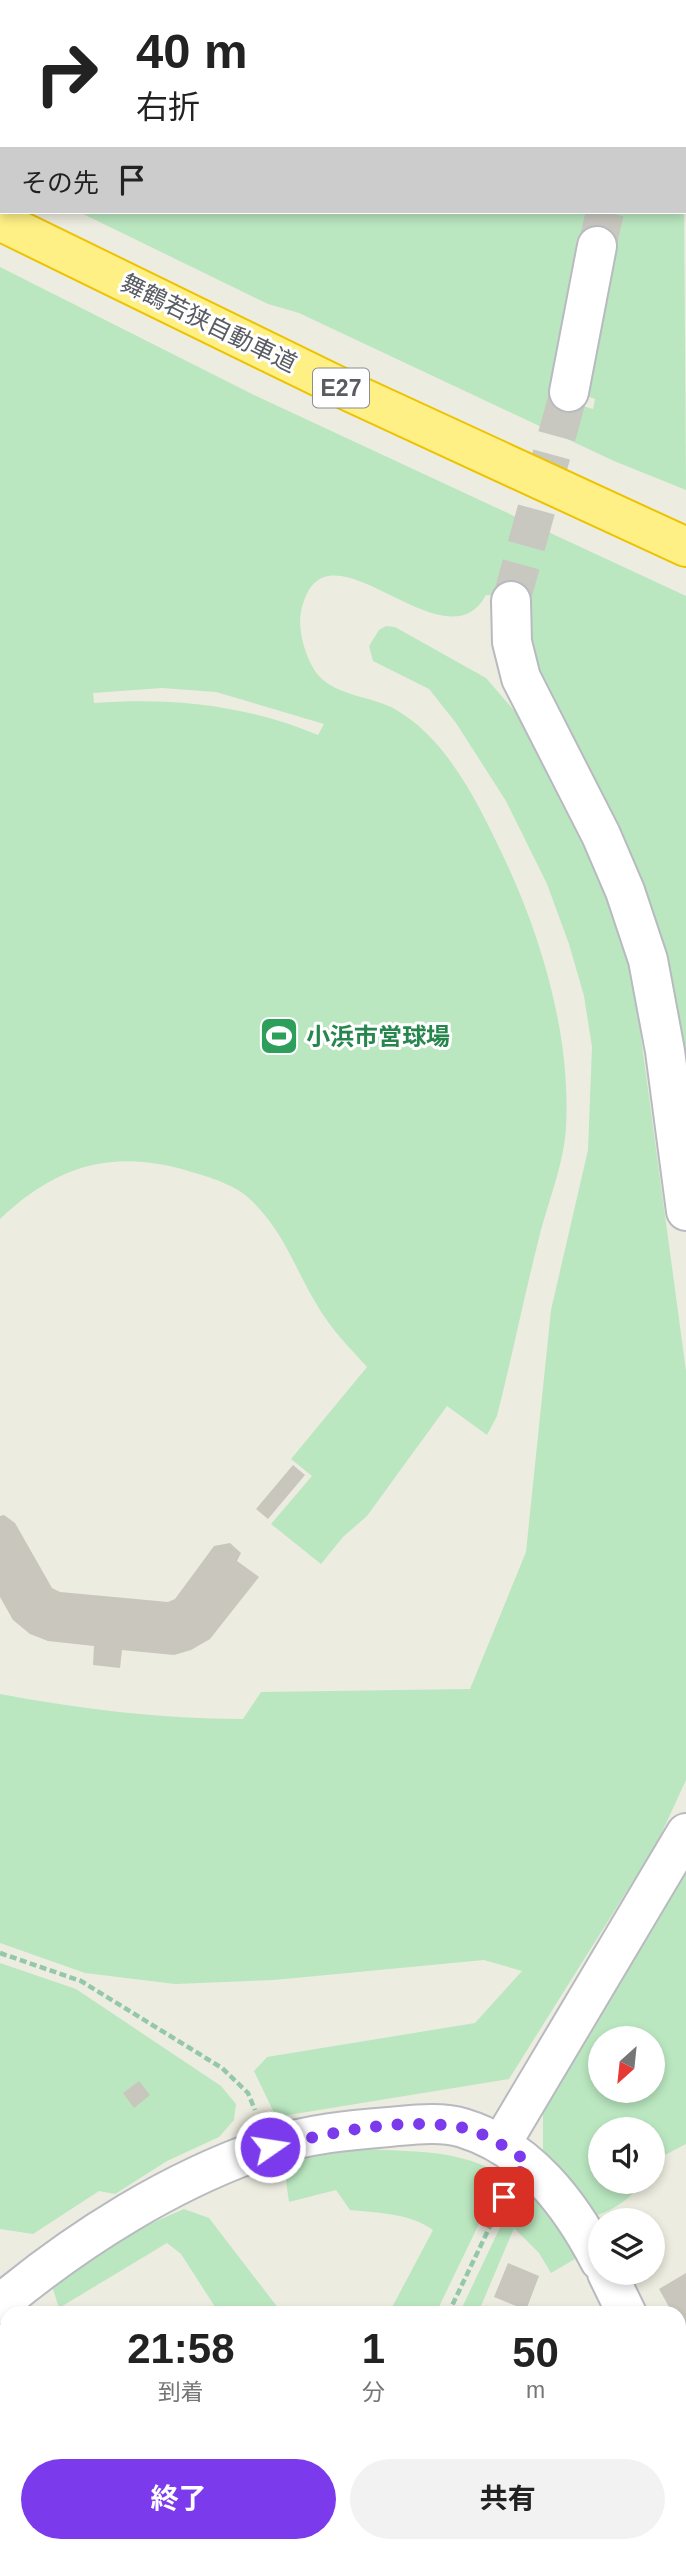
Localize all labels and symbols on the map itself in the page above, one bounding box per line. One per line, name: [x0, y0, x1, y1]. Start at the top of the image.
street label: 舞鶴若狭自動車道: [117, 269, 301, 377]
road number: E27: [313, 368, 369, 408]
sports icon: 小浜市営球場: [258, 1015, 300, 1057]
place label: 小浜市営球場: [306, 1023, 450, 1050]
north arrow: [588, 2026, 665, 2104]
position arrow: [233, 2110, 307, 2184]
pin: [474, 2167, 534, 2227]

